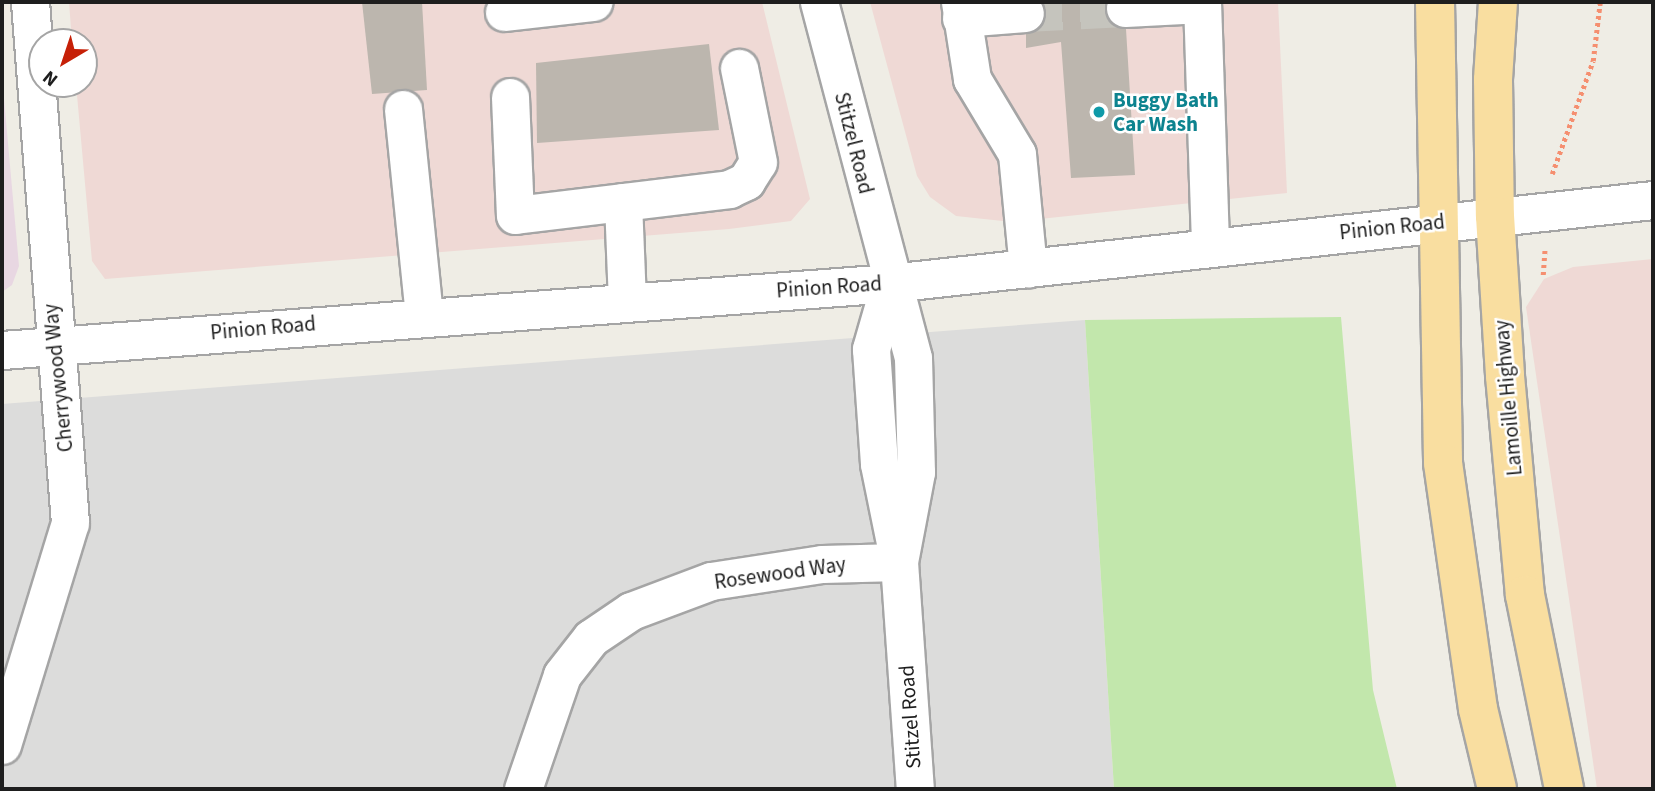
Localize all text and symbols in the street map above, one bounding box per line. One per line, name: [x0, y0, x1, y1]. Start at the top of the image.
north arrow: [28, 28, 98, 98]
text: N: [37, 64, 64, 93]
place label: Buggy Bath Car Wash: [1113, 87, 1219, 137]
street label: Stitzel Road: [829, 90, 879, 196]
marker: Buggy Bath Car Wash: [1091, 104, 1107, 120]
street label: Pinion Road: [1338, 209, 1446, 245]
street label: Pinion Road: [775, 271, 883, 303]
street label: Cherrywood Way: [38, 303, 78, 453]
street label: Pinion Road: [209, 311, 317, 345]
street label: Lamoille Highway: [1489, 319, 1527, 477]
street label: Rosewood Way: [713, 551, 847, 595]
street label: Stitzel Road: [894, 664, 926, 770]

